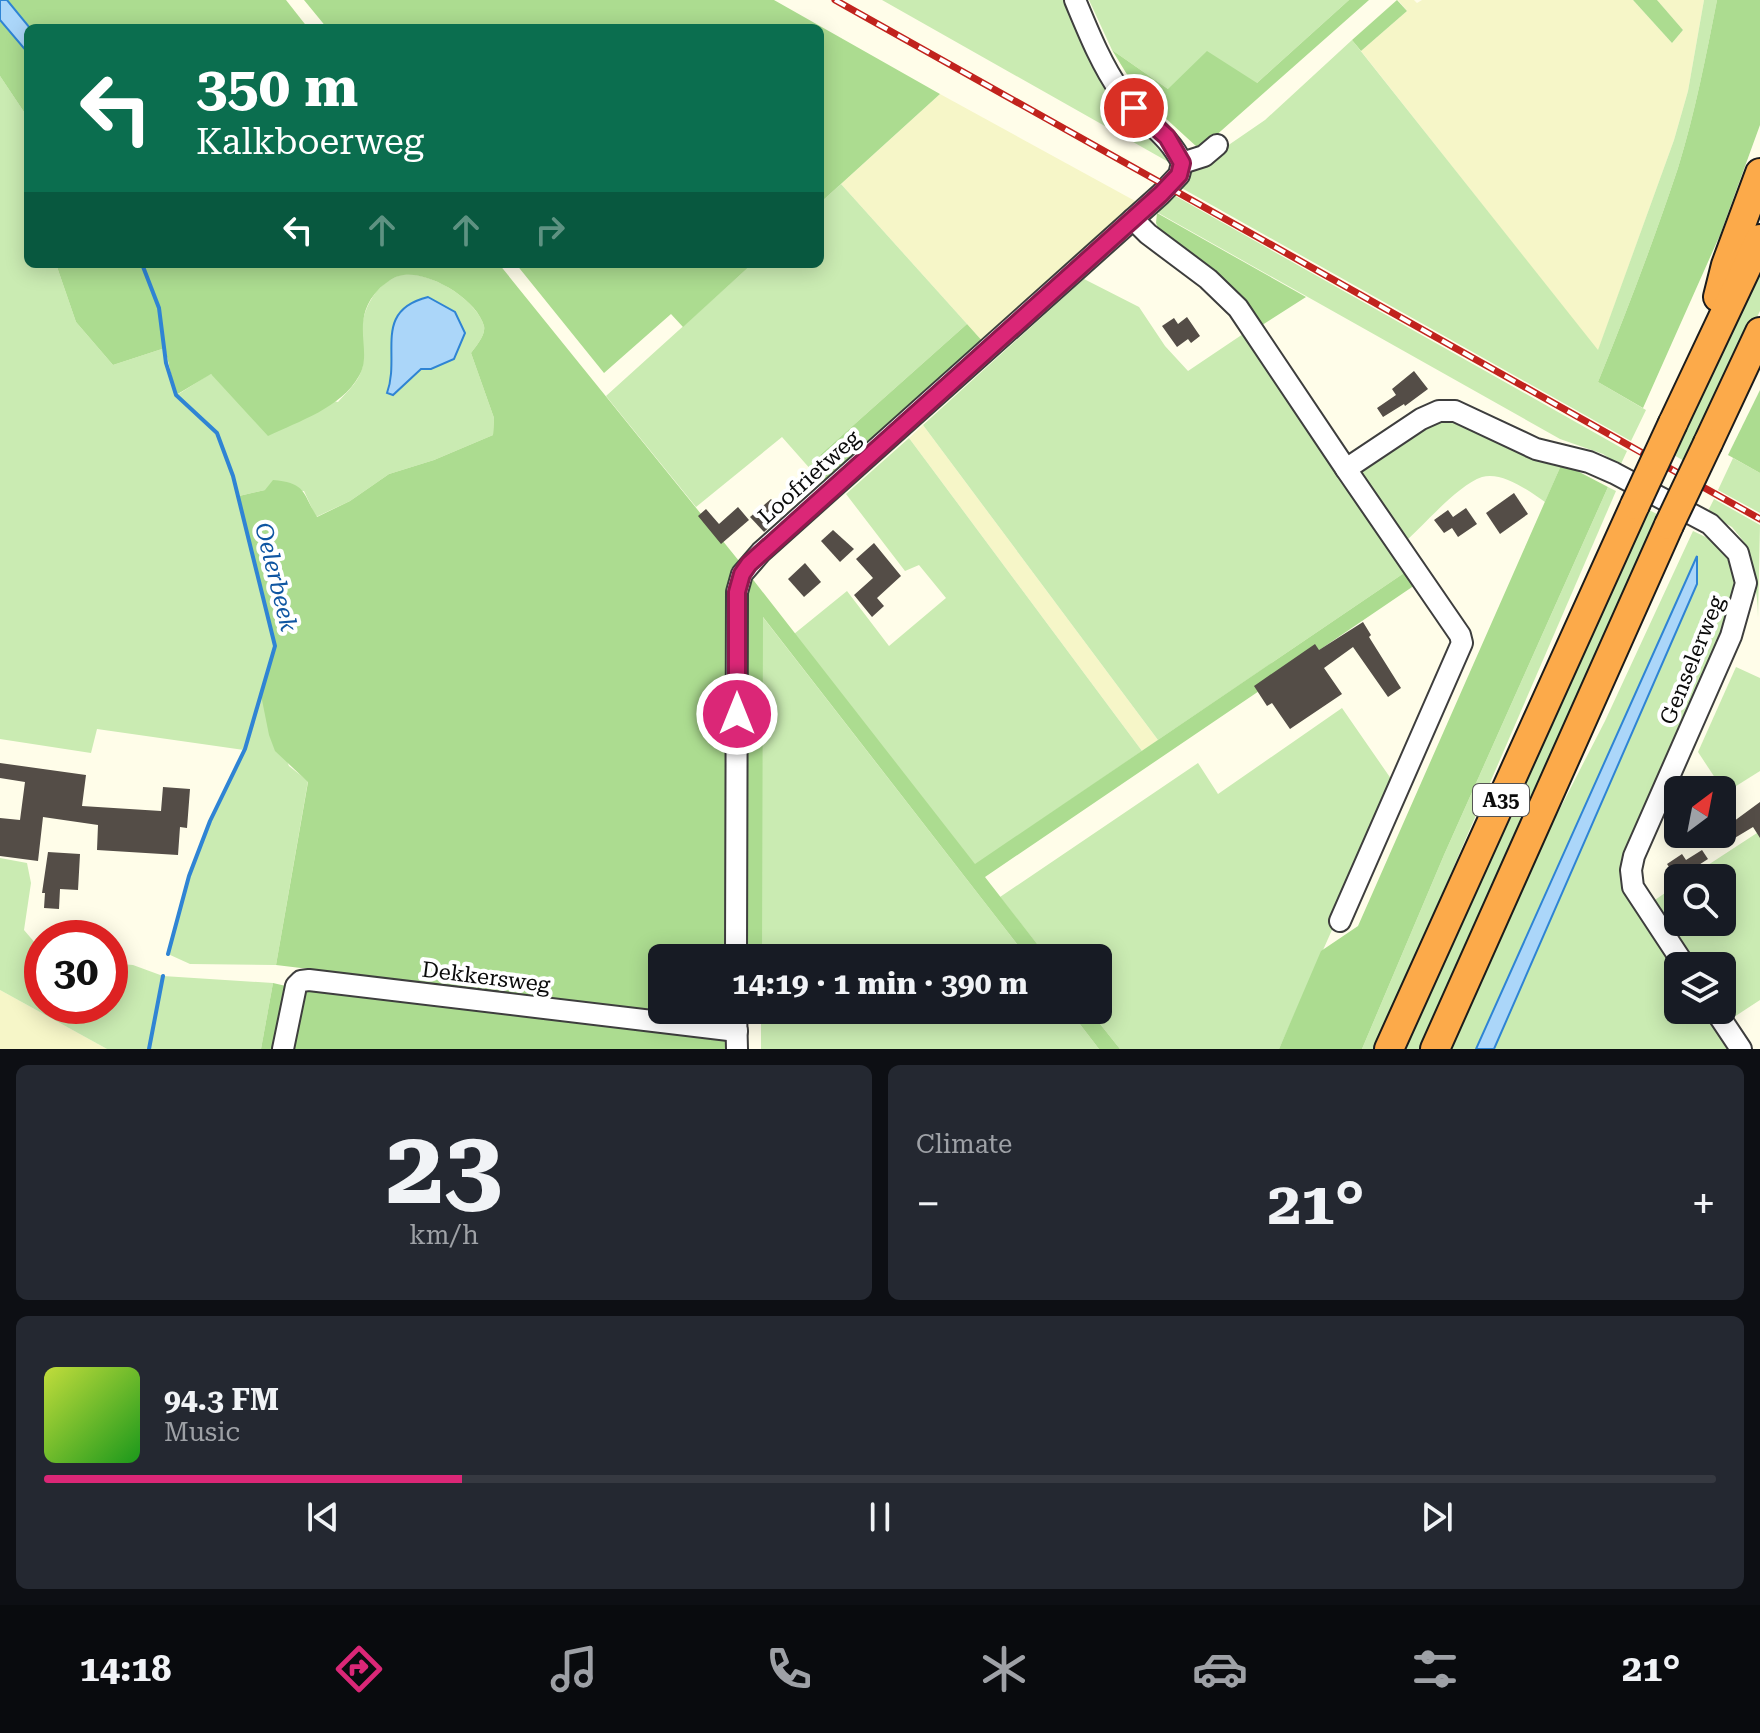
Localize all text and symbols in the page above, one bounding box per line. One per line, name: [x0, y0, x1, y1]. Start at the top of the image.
text: 350 m: [196, 54, 358, 120]
icon: left: [64, 56, 168, 160]
pin: [1100, 74, 1168, 142]
icon: arrive: [1112, 86, 1156, 130]
text: Kalkboerweg: [196, 121, 424, 163]
icon: left: [276, 208, 320, 252]
icon: ahead: [360, 208, 404, 252]
icon: ahead: [444, 208, 488, 252]
icon: right: [528, 208, 572, 252]
street label: Loofrietweg: [753, 425, 865, 529]
water label: Oelerbeek: [249, 520, 303, 634]
street label: Genselerweg: [1655, 592, 1729, 728]
position arrow: [695, 672, 779, 756]
north arrow: [1664, 776, 1736, 848]
map controls: [1664, 776, 1736, 1024]
road number: A35: [1473, 784, 1529, 816]
button: search: [1664, 864, 1736, 936]
speed limit sign: 30: [24, 920, 128, 1024]
button: layers: [1664, 952, 1736, 1024]
street label: Dekkersweg: [420, 957, 552, 997]
text: 14:19 · 1 min · 390 m: [732, 966, 1028, 1001]
text: 23: [386, 1107, 502, 1228]
text: Climate: [916, 1129, 1012, 1159]
text: 21°: [1267, 1168, 1365, 1239]
text: −: [916, 1178, 941, 1230]
text: +: [1691, 1178, 1716, 1230]
text: km/h: [409, 1220, 479, 1250]
text: 94.3 FM: [164, 1382, 279, 1417]
text: Music: [164, 1417, 240, 1447]
icon: previous: [301, 1495, 345, 1539]
icon: pause: [858, 1495, 902, 1539]
icon: next: [1415, 1495, 1459, 1539]
icon: directions: [331, 1641, 387, 1697]
icon: music: [546, 1641, 602, 1697]
icon: phone: [761, 1641, 817, 1697]
icon: climate: [976, 1641, 1032, 1697]
icon: car: [1192, 1641, 1248, 1697]
icon: filters: [1407, 1641, 1463, 1697]
text: 14:18: [80, 1648, 172, 1690]
text: 21°: [1622, 1648, 1680, 1690]

